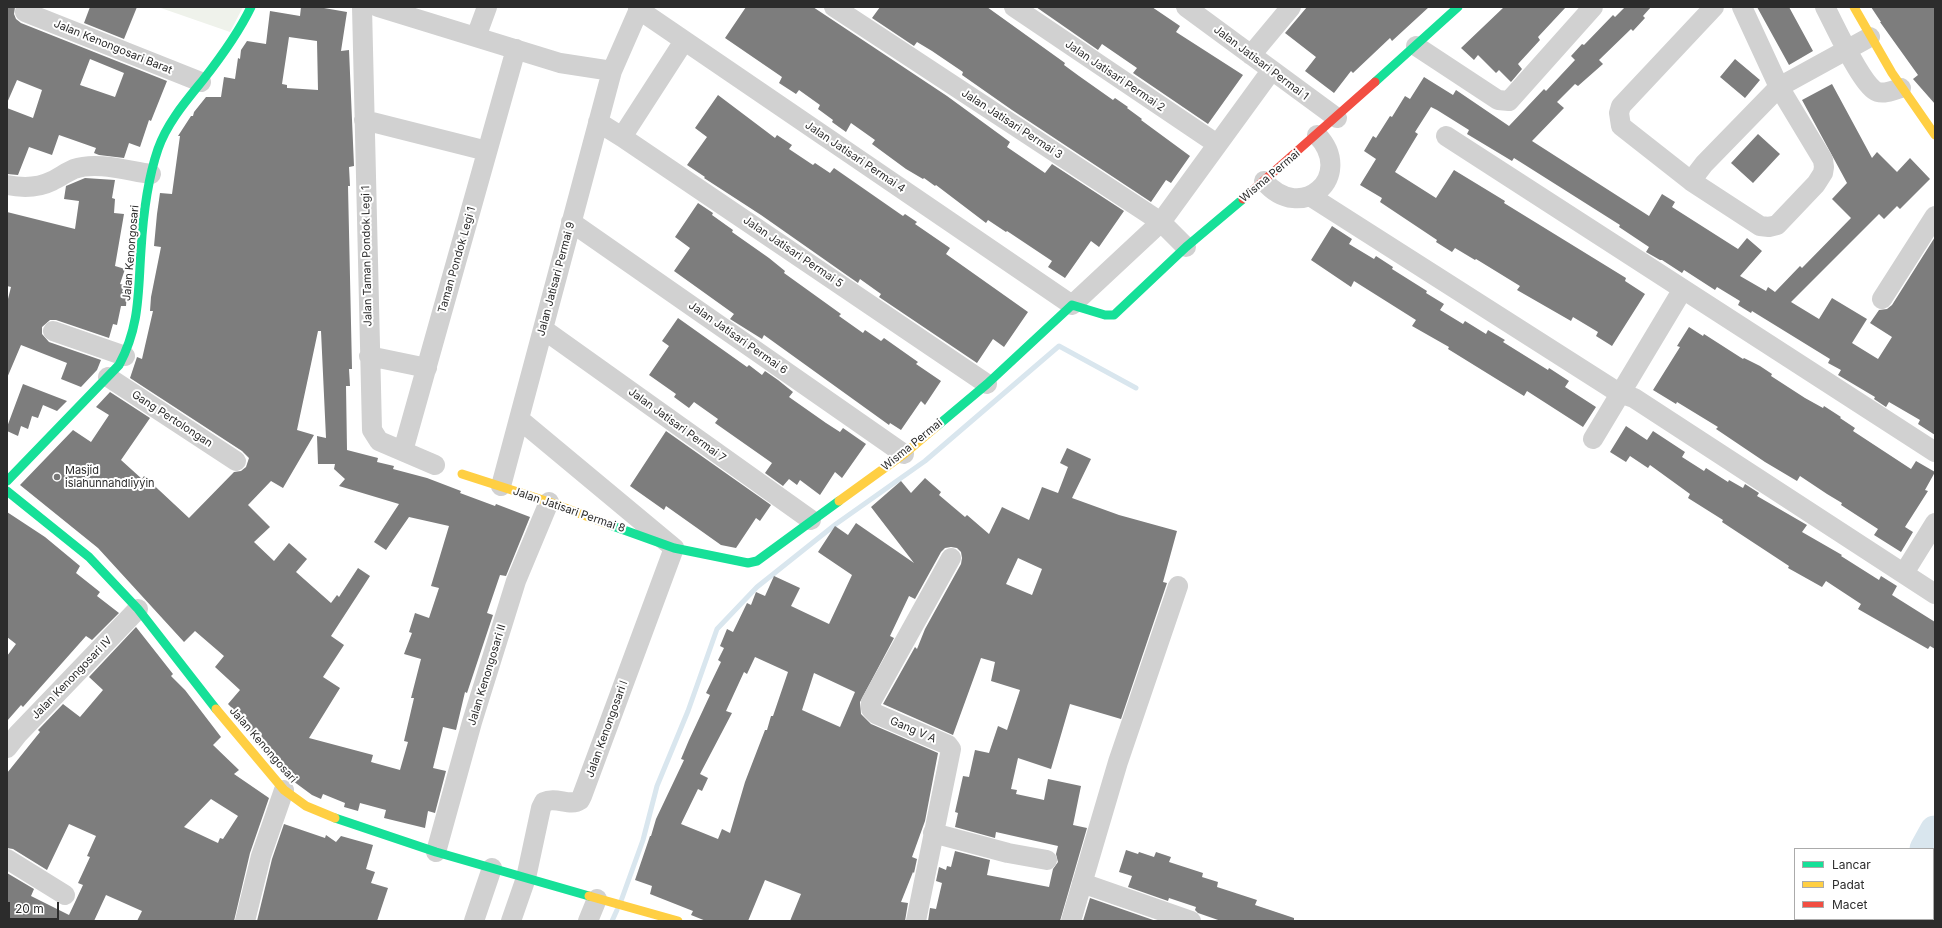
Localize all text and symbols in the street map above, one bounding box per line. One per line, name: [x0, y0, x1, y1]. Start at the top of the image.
street label: Jalan Kenongosari Barat: [52, 17, 174, 77]
street label: Jalan Jatisari Permai 1: [1211, 23, 1311, 103]
street label: Jalan Jatisari Permai 2: [1063, 38, 1167, 114]
street label: Jalan Jatisari Permai 3: [959, 86, 1065, 162]
street label: Jalan Jatisari Permai 4: [802, 119, 908, 195]
street label: Wisma Permai: [1237, 147, 1303, 205]
street label: Jalan Taman Pondok Legi 1: [359, 185, 375, 327]
street label: Jalan Kenongosari: [120, 205, 142, 301]
street label: Taman Pondok Legi 1: [435, 205, 479, 315]
street label: Jalan Jatisari Permai 5: [741, 214, 845, 290]
street label: Jalan Jatisari Permai 9: [534, 220, 578, 338]
street label: Jalan Jatisari Permai 6: [686, 299, 790, 377]
street label: Jalan Jatisari Permai 7: [626, 385, 728, 465]
street label: Gang Pertolongan: [129, 388, 215, 450]
street label: Wisma Permai: [879, 416, 945, 474]
place label: Masjid islahunnahdliyyin: [65, 464, 155, 490]
marker: Masjid islahunnahdliyyin: [52, 472, 62, 482]
street label: Jalan Jatisari Permai 8: [511, 485, 627, 535]
street label: Jalan Kenongosari II: [465, 623, 509, 727]
street label: Jalan Kenongosari IV: [29, 634, 115, 722]
street label: Jalan Kenongosari I: [583, 679, 631, 779]
street label: Jalan Kenongosari: [226, 704, 300, 786]
street label: Gang V A: [888, 714, 938, 746]
legend: [1794, 848, 1934, 920]
text: Lancar: [1832, 857, 1871, 872]
text: Padat: [1832, 877, 1864, 892]
scale bar: [10, 894, 61, 920]
text: Macet: [1832, 897, 1867, 912]
text: 20 m: [15, 901, 44, 916]

